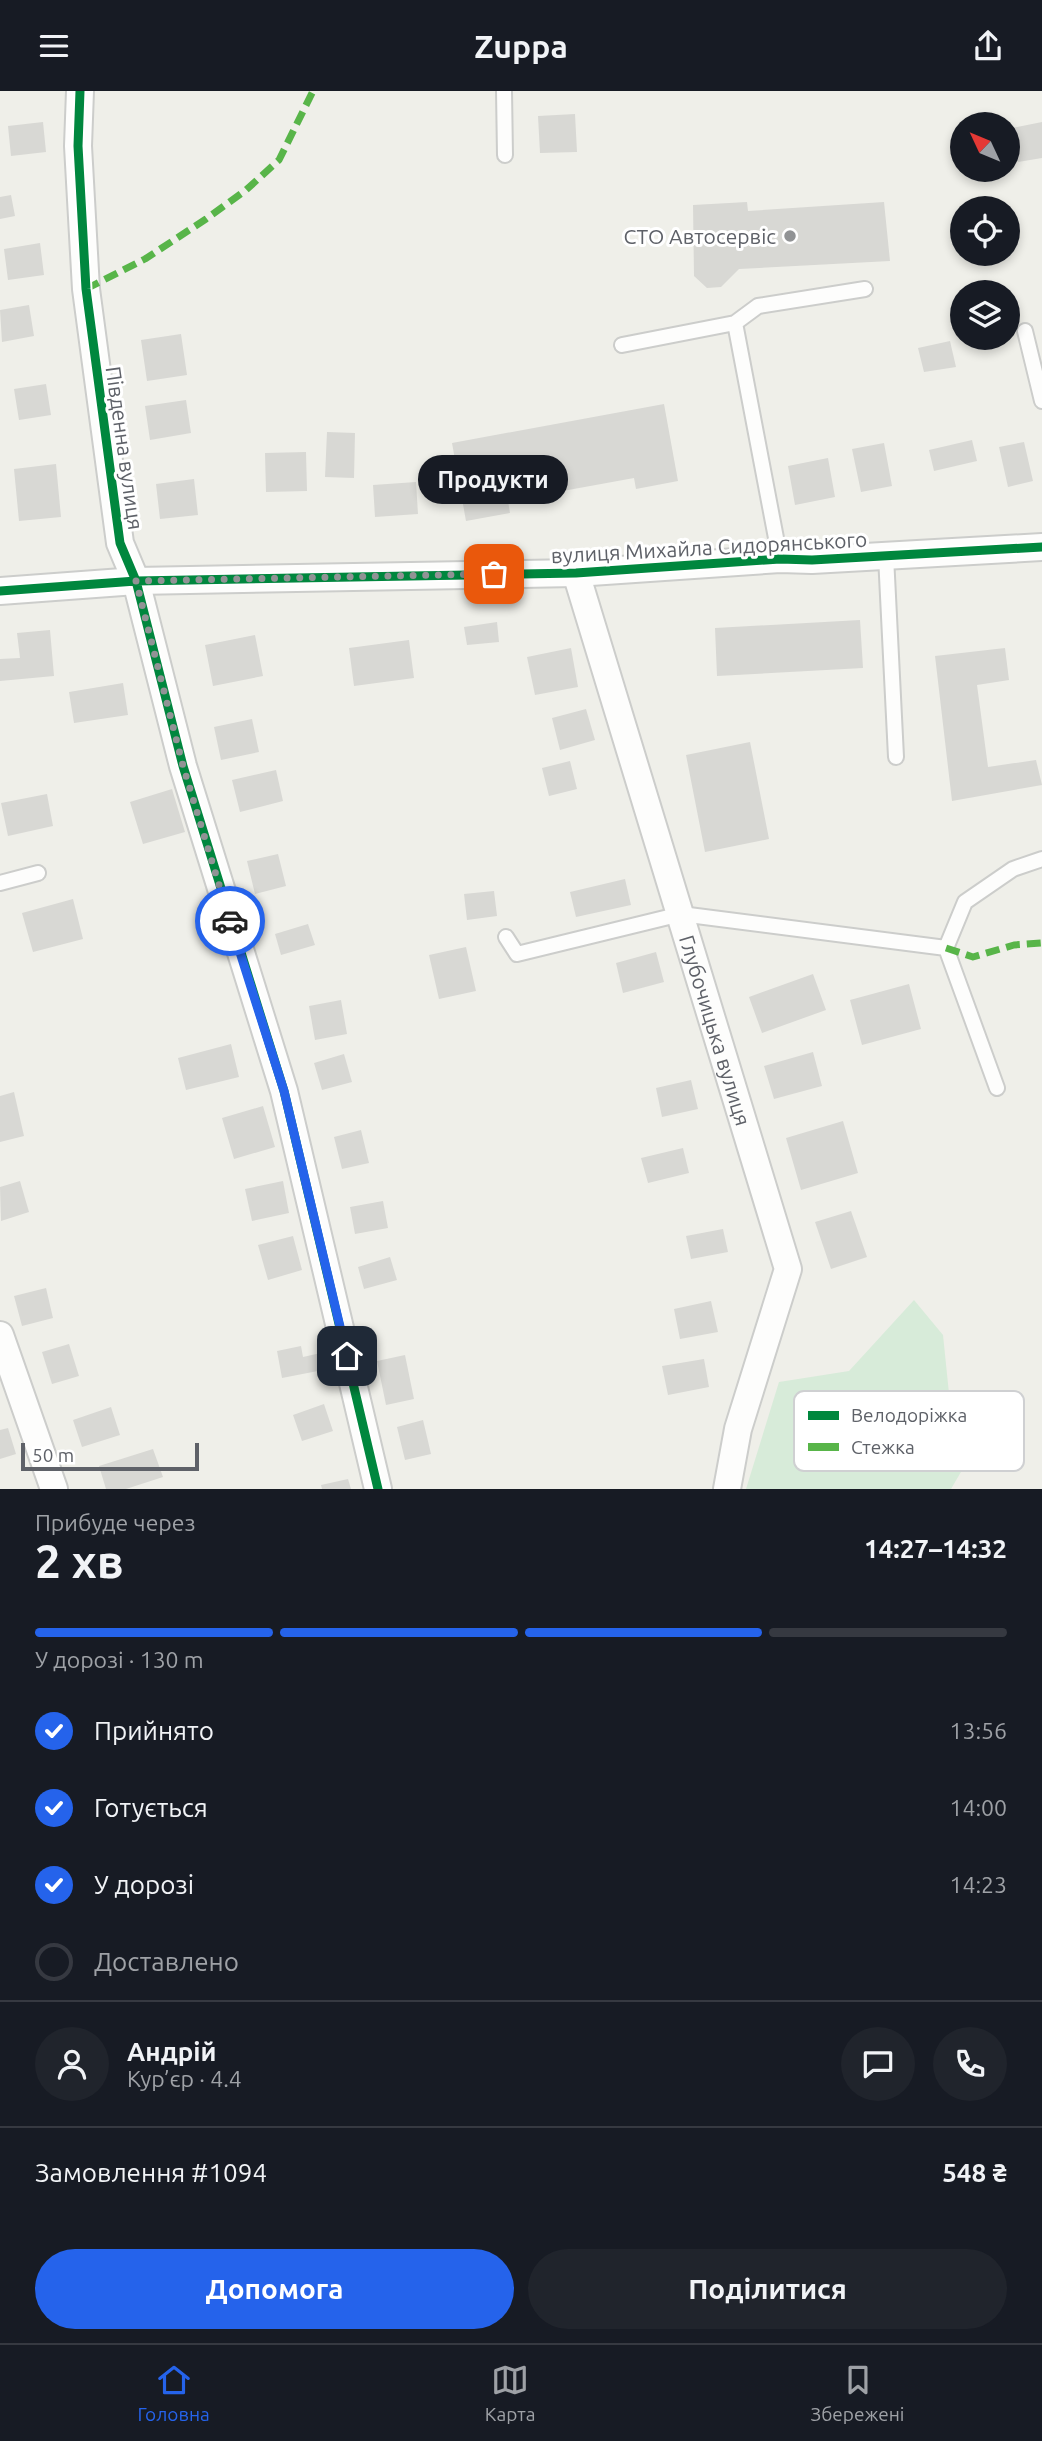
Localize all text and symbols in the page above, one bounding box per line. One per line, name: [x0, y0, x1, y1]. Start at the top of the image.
icon: menu: [35, 27, 73, 65]
icon: share: [969, 27, 1007, 65]
text: Zuppa: [474, 28, 568, 64]
north arrow: [950, 112, 1020, 182]
map controls: [950, 112, 1020, 350]
button: locate: [950, 196, 1020, 266]
place label: СТО Автосервіс: [623, 224, 776, 248]
marker: СТО Автосервіс: [782, 228, 798, 244]
button: layers: [950, 280, 1020, 350]
street label: Південна вулиця: [102, 365, 148, 531]
callout: Продукти: [419, 455, 569, 504]
text: Продукти: [437, 467, 549, 492]
street label: вулиця Михайла Сидорянського: [550, 527, 868, 567]
pin: [464, 544, 524, 604]
icon: bag: [475, 555, 513, 593]
courier: [195, 886, 265, 956]
icon: car: [211, 902, 249, 940]
street label: Глубочицька вулиця: [675, 932, 756, 1128]
pin: [317, 1326, 377, 1386]
icon: home: [328, 1337, 366, 1375]
legend: [794, 1391, 1024, 1471]
text: Велодоріжка: [851, 1404, 967, 1426]
text: Стежка: [851, 1436, 915, 1458]
scale bar: [21, 1440, 200, 1472]
text: 50 m: [32, 1444, 74, 1466]
text: Прибуде через: [35, 1510, 196, 1535]
text: 14:27–14:32: [864, 1534, 1007, 1563]
text: 2 хв: [35, 1535, 124, 1587]
text: У дорозі · 130 m: [35, 1647, 204, 1672]
icon: check: [35, 1712, 73, 1750]
text: Прийнято: [94, 1716, 214, 1745]
text: 13:56: [949, 1718, 1007, 1743]
icon: check: [35, 1789, 73, 1827]
text: Готується: [94, 1793, 208, 1822]
text: 14:00: [949, 1795, 1007, 1820]
icon: check: [35, 1866, 73, 1904]
text: У дорозі: [94, 1870, 194, 1899]
text: 14:23: [949, 1872, 1007, 1897]
text: Доставлено: [94, 1947, 239, 1976]
button: person: [35, 2027, 109, 2101]
button: chat: [841, 2027, 915, 2101]
button: phone: [933, 2027, 1007, 2101]
text: Андрій: [127, 2037, 216, 2066]
text: Кур’єр · 4.4: [127, 2066, 242, 2091]
text: Замовлення #1094: [35, 2158, 267, 2187]
text: 548 ₴: [942, 2158, 1007, 2187]
button: Допомога: [35, 2249, 514, 2329]
button: Поділитися: [528, 2249, 1007, 2329]
tab: Головна: [138, 2361, 210, 2425]
tab: Карта: [485, 2361, 536, 2425]
tab: Збережені: [811, 2361, 904, 2425]

